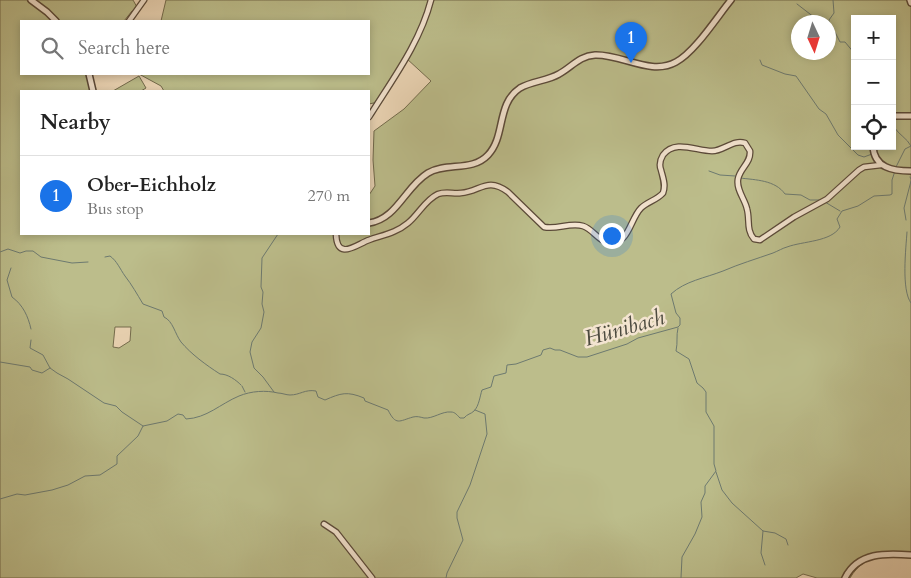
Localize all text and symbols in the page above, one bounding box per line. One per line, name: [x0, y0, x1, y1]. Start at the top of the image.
north arrow: [791, 15, 836, 60]
map controls: [851, 15, 896, 150]
button: +: [851, 15, 896, 60]
search box: [20, 20, 370, 75]
pin: 1: [615, 22, 647, 63]
icon: search: [38, 34, 66, 62]
text: Search here: [78, 35, 170, 61]
button: −: [851, 60, 896, 105]
button: locate: [851, 105, 896, 150]
text: Nearby: [40, 108, 111, 137]
text: Ober-Eichholz: [87, 172, 216, 198]
text: 1: [52, 185, 60, 207]
text: 270 m: [308, 185, 350, 207]
text: Bus stop: [87, 198, 144, 220]
your location: [599, 223, 625, 249]
water label: Hünibach: [581, 302, 668, 354]

